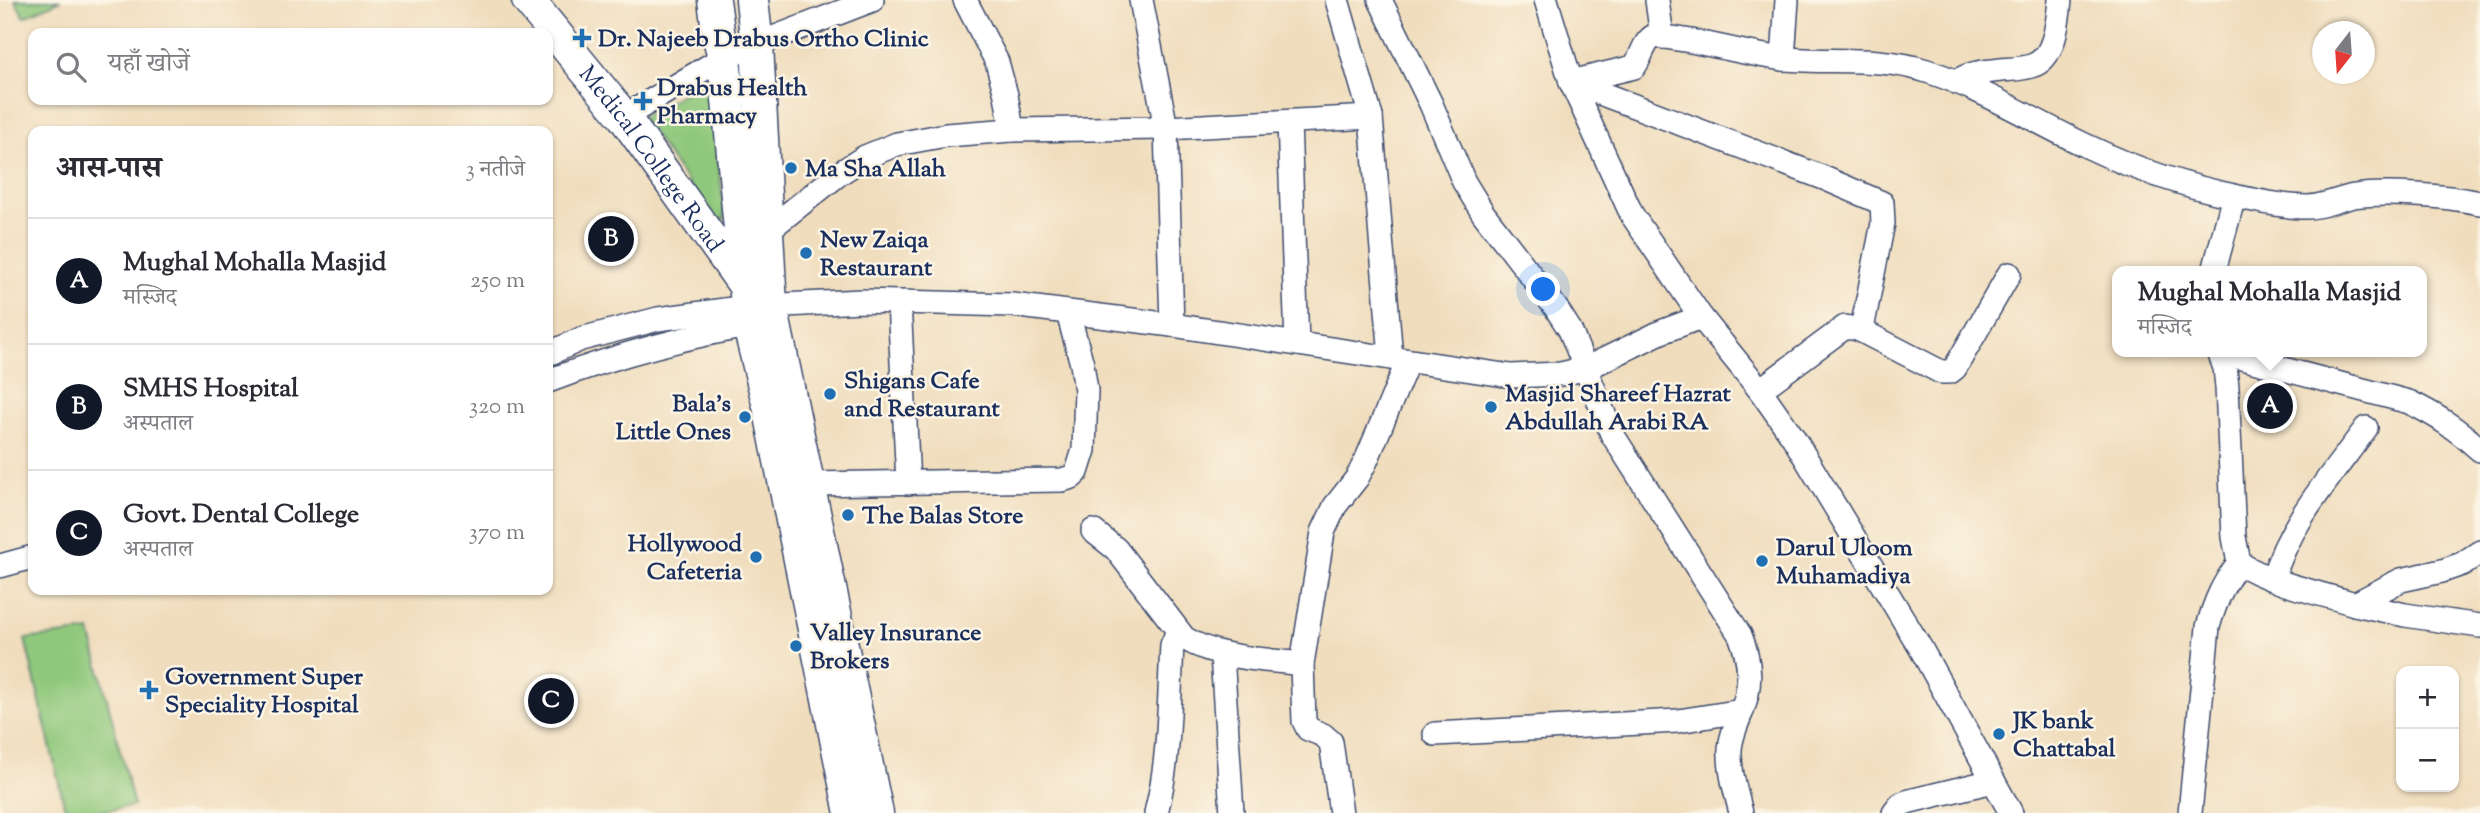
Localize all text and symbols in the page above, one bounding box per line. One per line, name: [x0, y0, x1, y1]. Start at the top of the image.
north arrow: [2312, 21, 2375, 84]
place label: Dr. Najeeb Drabus Ortho Clinic: [598, 23, 929, 57]
search box: [28, 28, 553, 105]
marker: Dr. Najeeb Drabus Ortho Clinic: [572, 28, 592, 48]
text: यहाँ खोजें: [108, 46, 190, 83]
icon: search: [52, 48, 90, 86]
street label: Medical College Road: [569, 59, 731, 260]
place label: Drabus Health Pharmacy: [657, 72, 808, 134]
marker: Drabus Health Pharmacy: [635, 93, 651, 109]
text: आस-पास: [56, 148, 162, 191]
place label: Ma Sha Allah: [805, 153, 947, 187]
text: 3 नतीजे: [466, 154, 525, 187]
marker: Ma Sha Allah: [783, 160, 799, 176]
pin: B: [588, 213, 634, 265]
place label: New Zaiqa Restaurant: [820, 224, 933, 286]
text: Mughal Mohalla Masjid: [123, 245, 386, 282]
marker: New Zaiqa Restaurant: [798, 245, 814, 261]
text: A: [70, 265, 88, 298]
text: 250 m: [470, 265, 525, 298]
popup: [2112, 266, 2427, 357]
your location: [1526, 272, 1560, 306]
text: Mughal Mohalla Masjid: [2138, 275, 2401, 312]
text: मस्जिद: [123, 282, 177, 315]
text: मस्जिद: [2138, 312, 2191, 345]
place label: Shigans Cafe and Restaurant: [844, 365, 1001, 427]
text: SMHS Hospital: [123, 371, 298, 408]
place label: Masjid Shareef Hazrat Abdullah Arabi RA: [1505, 378, 1731, 440]
pin: A: [2247, 380, 2293, 432]
marker: Shigans Cafe and Restaurant: [822, 386, 838, 402]
place label: Bala's Little Ones: [616, 388, 731, 450]
text: B: [72, 391, 86, 424]
text: 320 m: [469, 391, 525, 424]
marker: Masjid Shareef Hazrat Abdullah Arabi RA: [1483, 399, 1499, 415]
text: अस्पताल: [123, 408, 193, 441]
marker: Bala's Little Ones: [737, 409, 753, 425]
text: Govt. Dental College: [123, 497, 359, 534]
place label: The Balas Store: [862, 500, 1023, 534]
marker: The Balas Store: [840, 507, 856, 523]
text: C: [70, 517, 88, 550]
text: 370 m: [469, 517, 525, 550]
place label: Hollywood Cafeteria: [628, 528, 743, 590]
place label: Darul Uloom Muhamadiya: [1776, 532, 1913, 594]
text: अस्पताल: [123, 534, 193, 567]
marker: Hollywood Cafeteria: [748, 549, 764, 565]
marker: Darul Uloom Muhamadiya: [1754, 553, 1770, 569]
place label: Valley Insurance Brokers: [810, 617, 981, 679]
marker: Valley Insurance Brokers: [788, 638, 804, 654]
place label: Government Super Speciality Hospital: [165, 661, 364, 723]
map controls: [2396, 666, 2459, 792]
button: +: [2396, 666, 2459, 729]
pin: C: [528, 675, 574, 727]
marker: Government Super Speciality Hospital: [139, 680, 159, 700]
place label: JK bank Chattabal: [2011, 705, 2116, 767]
marker: JK bank Chattabal: [1991, 726, 2007, 742]
button: −: [2396, 729, 2459, 792]

